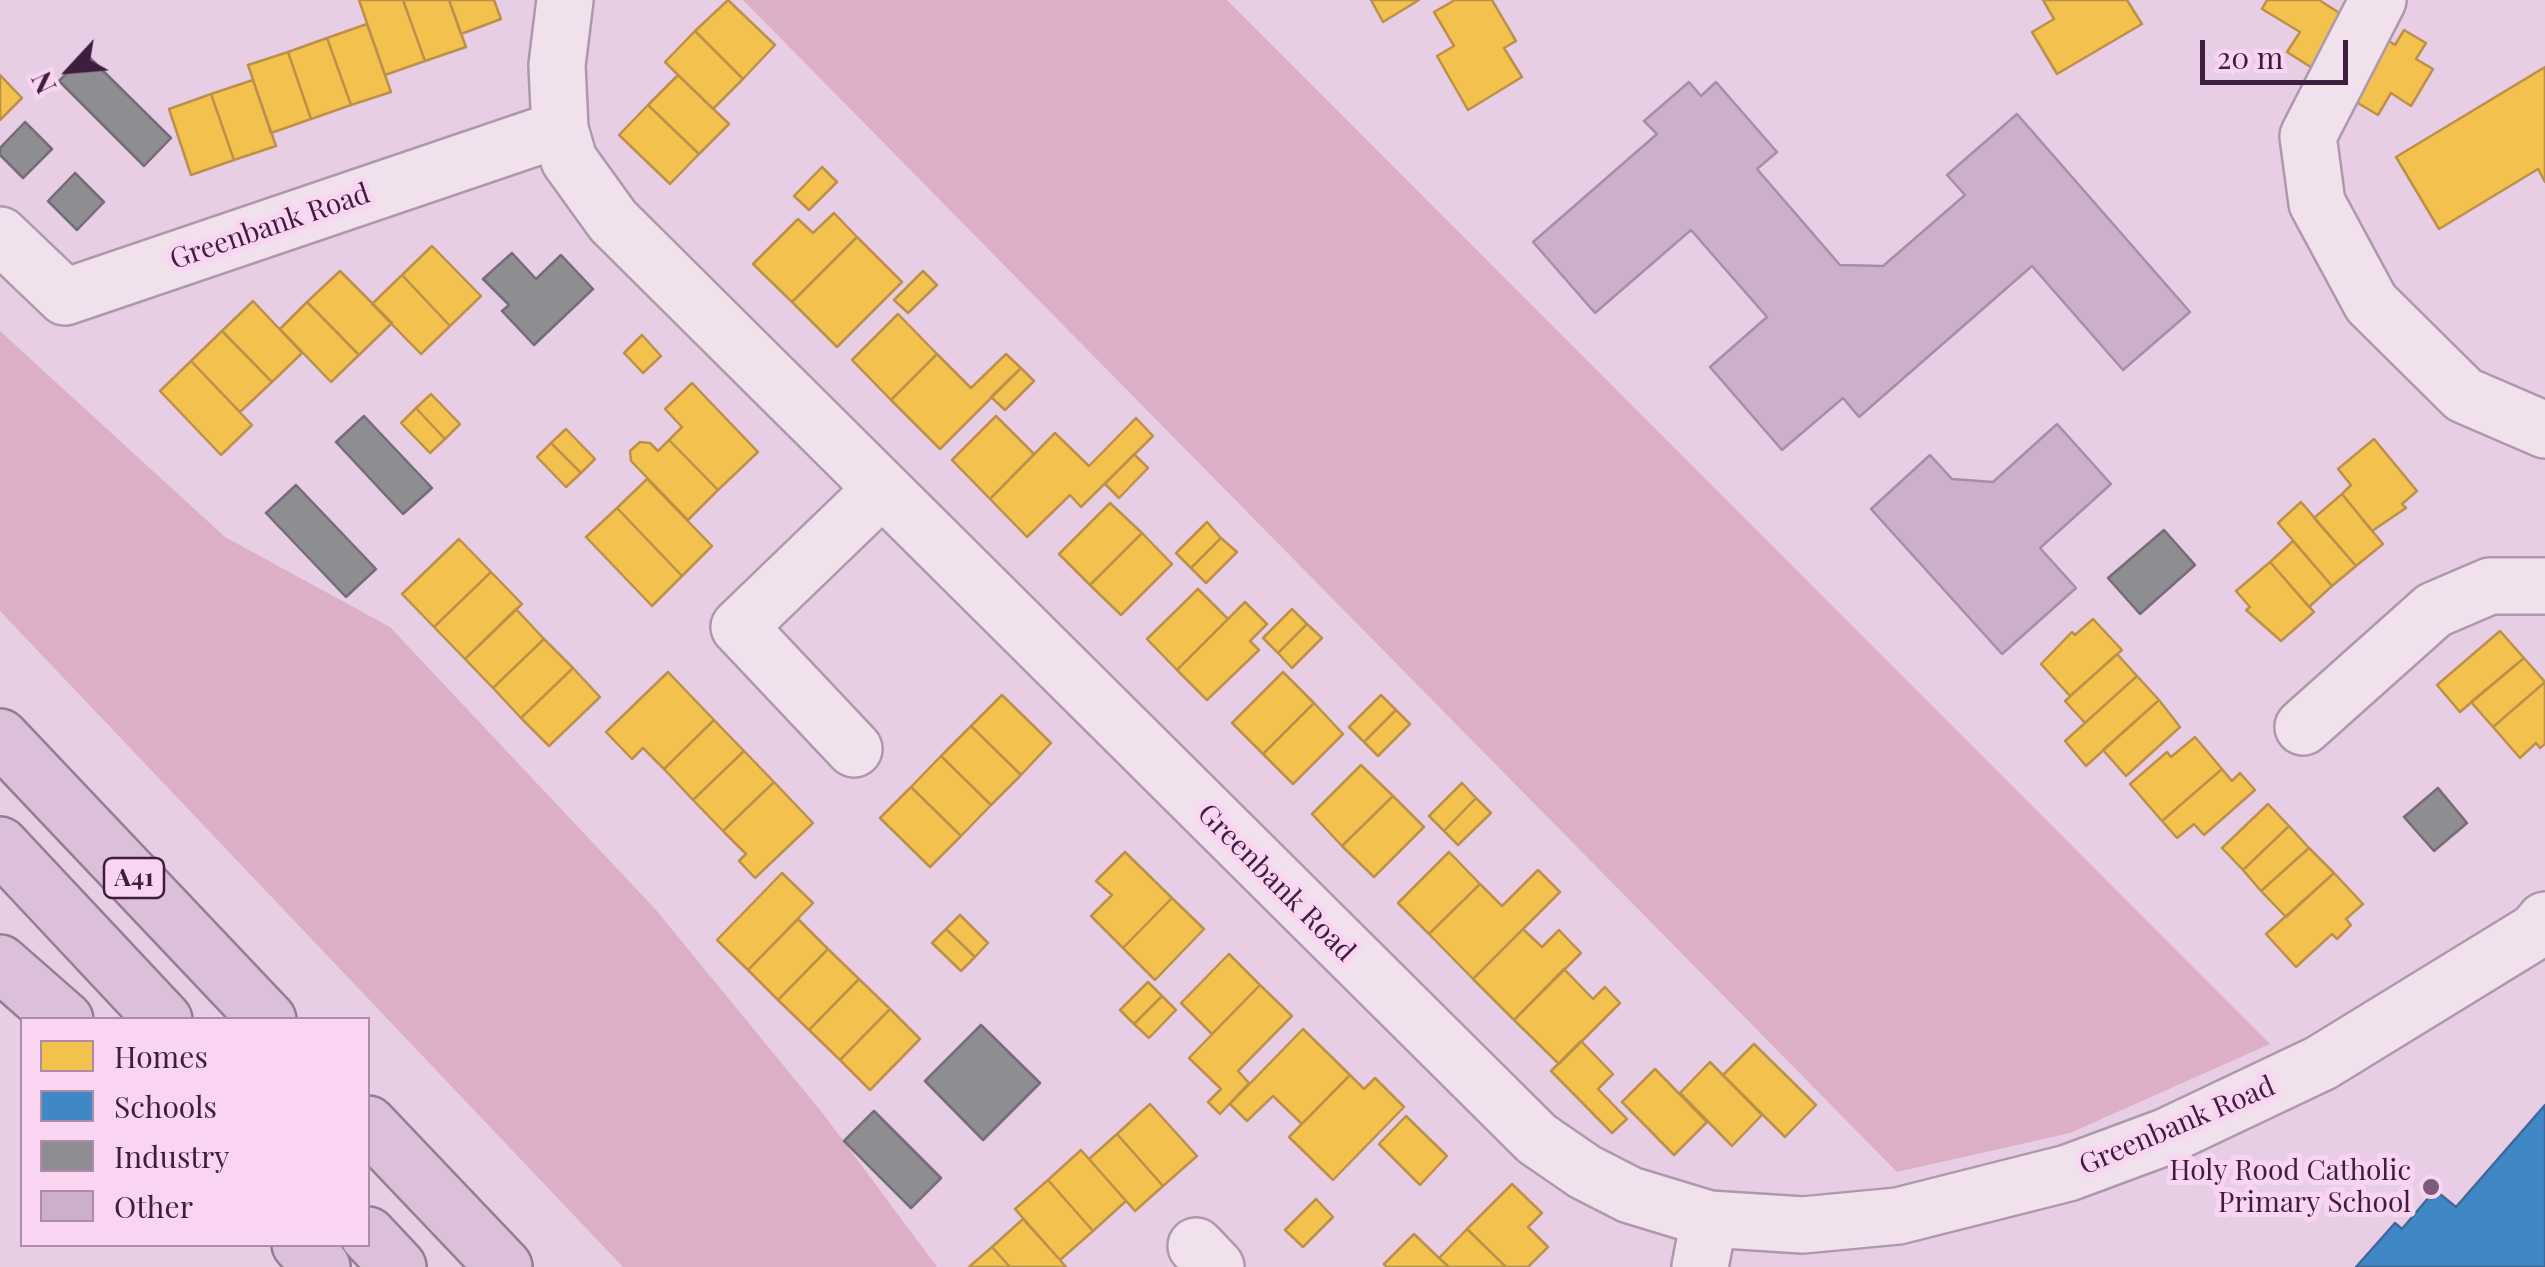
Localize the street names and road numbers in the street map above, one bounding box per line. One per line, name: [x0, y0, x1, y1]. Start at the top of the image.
street label: Greenbank Road: [166, 177, 374, 277]
street label: Greenbank Road: [1190, 797, 1362, 969]
road number: A41: [104, 858, 164, 898]
street label: Greenbank Road: [2074, 1070, 2280, 1182]

